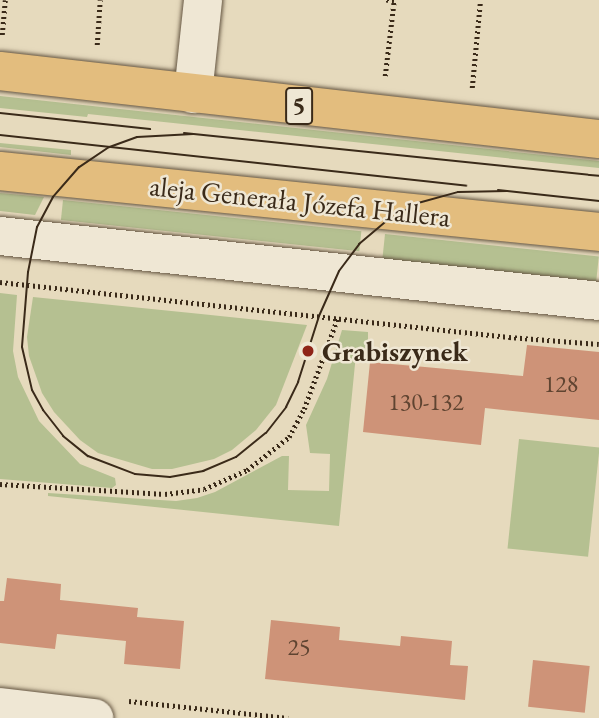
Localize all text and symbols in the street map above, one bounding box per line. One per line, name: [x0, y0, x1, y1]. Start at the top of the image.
road number: 5: [285, 83, 313, 128]
street label: aleja Generała Józefa Hallera: [148, 168, 452, 234]
place label: Grabiszynek: [322, 334, 468, 368]
marker: Grabiszynek: [300, 343, 316, 359]
house number: 128: [544, 370, 578, 398]
house number: 130-132: [388, 388, 464, 416]
house number: 25: [287, 633, 311, 661]

